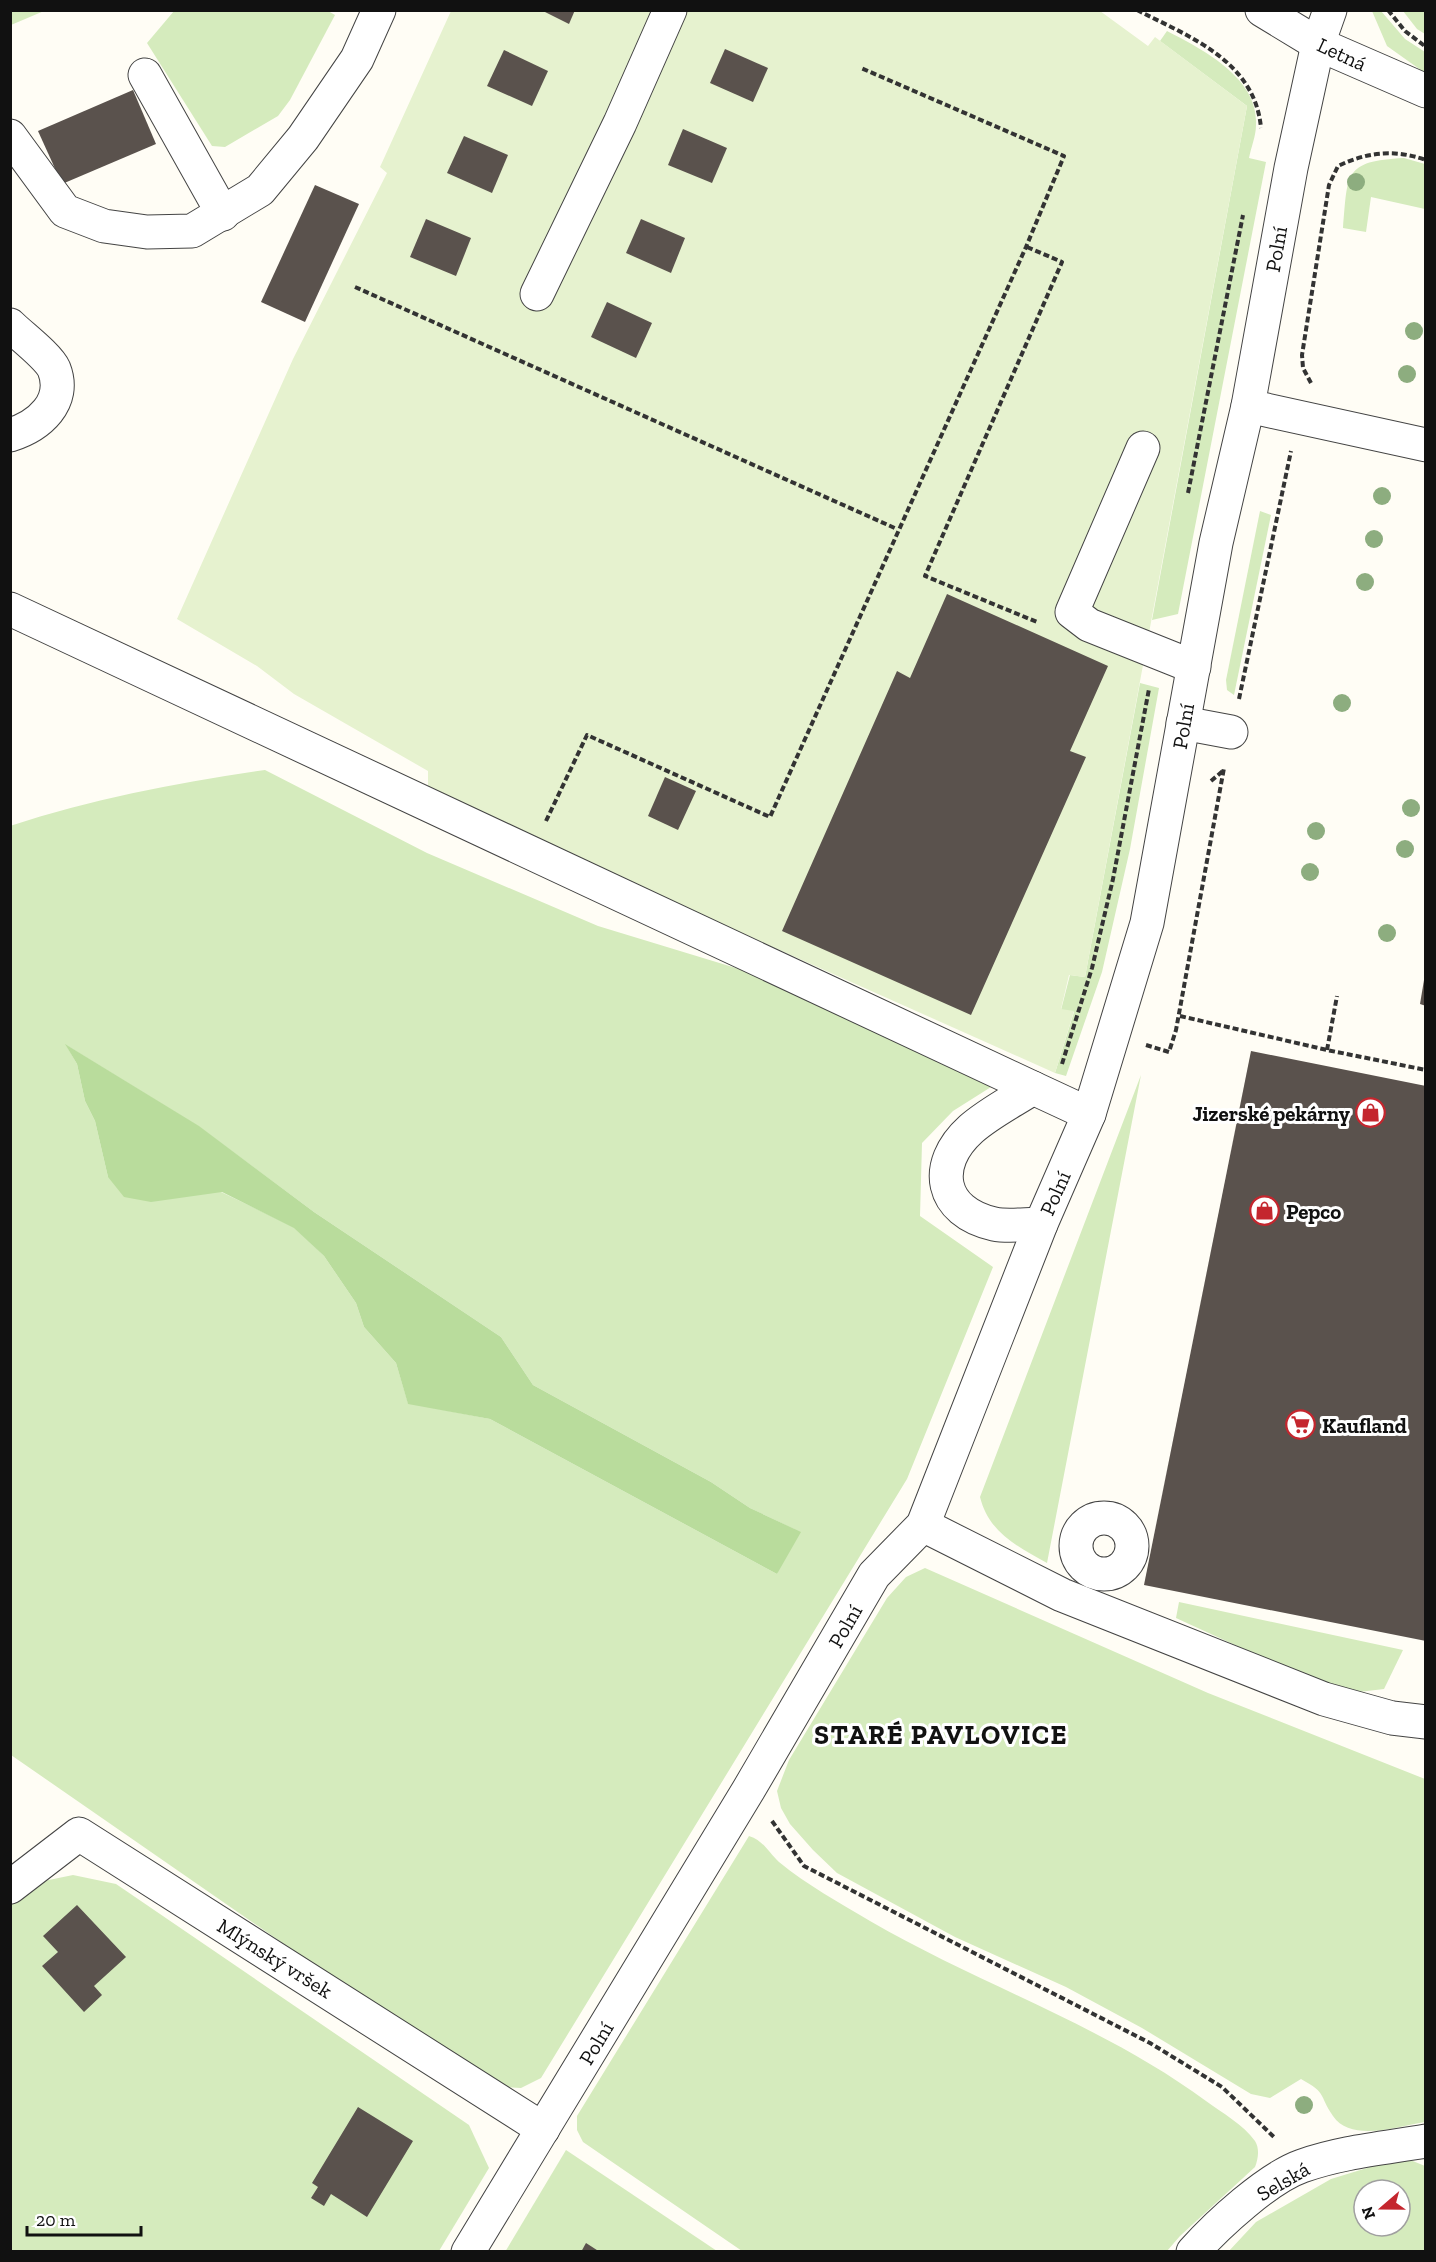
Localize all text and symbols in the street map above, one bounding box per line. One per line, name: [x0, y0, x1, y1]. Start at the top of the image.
street label: Letná: [1313, 32, 1371, 76]
street label: Polní: [1260, 224, 1292, 274]
street label: Polní: [1167, 701, 1199, 751]
shop icon: Jizerské pekárny: [1355, 1097, 1387, 1129]
place label: Jizerské pekárny: [1193, 1101, 1350, 1126]
street label: Polní: [1034, 1167, 1076, 1219]
shop icon: Pepco: [1249, 1195, 1281, 1227]
place label: Pepco: [1286, 1199, 1341, 1224]
supermarket icon: Kaufland: [1285, 1409, 1317, 1441]
place label: Kaufland: [1322, 1413, 1407, 1438]
street label: Polní: [823, 1600, 867, 1652]
district label: STARÉ PAVLOVICE: [814, 1719, 1068, 1751]
street label: Mlýnský vršek: [213, 1913, 337, 2003]
street label: Polní: [573, 2017, 619, 2069]
street label: Selská: [1252, 2156, 1314, 2206]
north arrow: [1352, 2178, 1412, 2238]
scale bar: [27, 2199, 141, 2237]
text: N: [1357, 2204, 1379, 2222]
text: 20 m: [36, 2209, 76, 2231]

